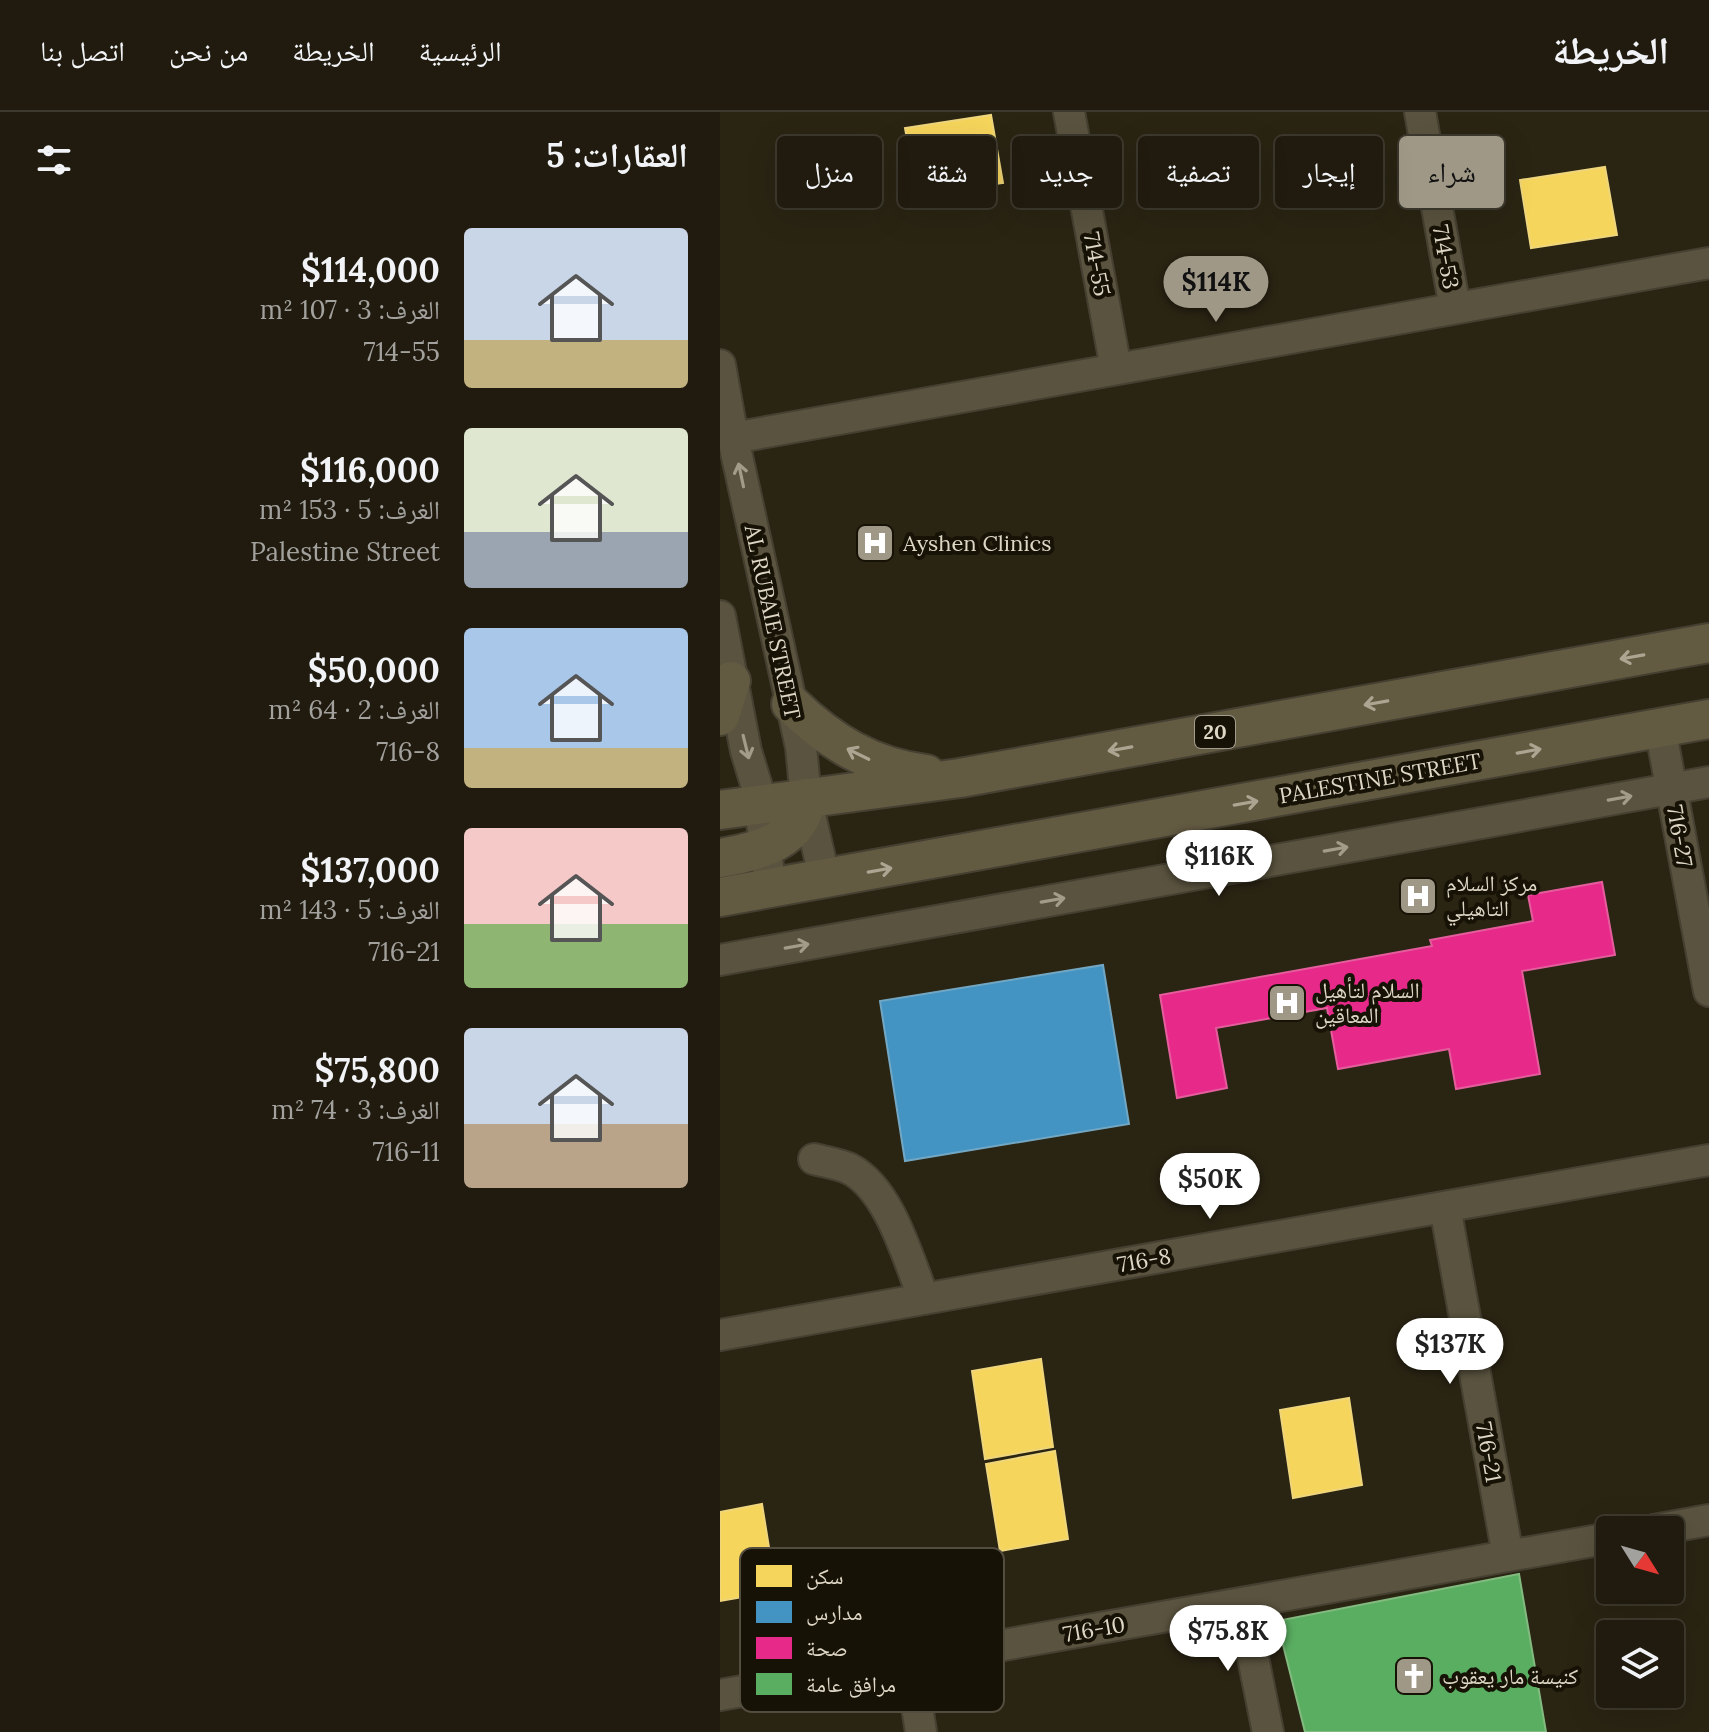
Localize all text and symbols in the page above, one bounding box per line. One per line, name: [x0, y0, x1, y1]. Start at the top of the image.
text: الخريطة: [1552, 26, 1669, 74]
text: اتصل بنا: [40, 33, 125, 69]
text: من نحن: [169, 33, 248, 69]
text: الخريطة: [292, 33, 375, 69]
text: الرئيسية: [419, 33, 502, 69]
text: العقارات: 5: [546, 133, 688, 176]
chip: منزل: [777, 136, 882, 208]
chip: شقة: [898, 136, 996, 208]
chip: جديد: [1012, 136, 1122, 208]
chip: تصفية: [1138, 136, 1259, 208]
chip: إيجار: [1275, 136, 1383, 208]
chip: شراء: [1399, 136, 1504, 208]
icon: filters: [32, 138, 76, 182]
street label: 714-53: [1427, 223, 1465, 291]
street label: 714-55: [1078, 230, 1116, 298]
text: $114,000: [301, 248, 440, 291]
pin: $114K: [1160, 256, 1272, 324]
icon: home: [528, 260, 624, 356]
text: $114K: [1181, 265, 1251, 298]
text: الغرف: 3 · 107 m²: [260, 293, 440, 326]
text: 714-55: [363, 335, 440, 368]
text: $116,000: [300, 448, 440, 491]
icon: home: [528, 460, 624, 556]
one-way arrow: [733, 462, 748, 488]
text: الغرف: 5 · 153 m²: [259, 493, 440, 526]
street label: AL RUBAIE STREET: [739, 521, 807, 722]
hospital icon: Ayshen Clinics: [854, 522, 896, 564]
place label: Ayshen Clinics: [902, 529, 1051, 557]
text: Palestine Street: [250, 535, 440, 568]
text: $50,000: [308, 648, 440, 691]
one-way arrow: [1620, 650, 1645, 665]
icon: home: [528, 660, 624, 756]
text: الغرف: 2 · 64 m²: [268, 693, 440, 726]
one-way arrow: [1364, 696, 1390, 711]
road number: 20: [1195, 716, 1235, 748]
one-way arrow: [739, 734, 754, 760]
text: 716-8: [376, 735, 440, 768]
one-way arrow: [1108, 742, 1134, 757]
one-way arrow: [1516, 743, 1541, 758]
one-way arrow: [846, 746, 870, 761]
street label: PALESTINE STREET: [1277, 746, 1483, 810]
one-way arrow: [1606, 790, 1632, 805]
one-way arrow: [1232, 794, 1258, 809]
street label: 716-27: [1661, 803, 1699, 869]
pin: $116K: [1163, 830, 1275, 898]
text: $116K: [1184, 839, 1254, 872]
one-way arrow: [1323, 841, 1348, 856]
text: $137,000: [300, 848, 440, 891]
icon: home: [528, 860, 624, 956]
one-way arrow: [866, 861, 892, 876]
place label: مركز السلام التاهيلي: [1446, 869, 1537, 926]
hospital icon: مركز السلام التاهيلي: [1397, 875, 1439, 917]
one-way arrow: [1039, 892, 1065, 907]
text: الغرف: 5 · 143 m²: [259, 893, 440, 926]
text: 716-21: [368, 935, 440, 968]
one-way arrow: [784, 938, 809, 953]
place label: السلام لتأهيل المعاقين: [1315, 976, 1420, 1029]
hospital icon: السلام لتأهيل المعاقين: [1266, 982, 1308, 1024]
text: $75,800: [315, 1048, 440, 1091]
icon: home: [528, 1060, 624, 1156]
text: الغرف: 3 · 74 m²: [271, 1093, 440, 1126]
text: 716-11: [373, 1135, 440, 1168]
pin: $50K: [1163, 1153, 1257, 1221]
text: $50K: [1178, 1162, 1242, 1195]
street label: 716-8: [1115, 1242, 1173, 1278]
pin: $137K: [1394, 1318, 1506, 1386]
text: $137K: [1414, 1327, 1486, 1360]
street label: 716-21: [1470, 1420, 1508, 1484]
north arrow: [1596, 1516, 1684, 1604]
map controls: [1596, 1516, 1684, 1708]
legend: [740, 1548, 1004, 1712]
text: سكن: [806, 1562, 843, 1590]
text: مدارس: [806, 1598, 862, 1626]
pin: $75.8K: [1163, 1605, 1293, 1673]
street label: 716-10: [1061, 1610, 1127, 1648]
text: $75.8K: [1188, 1614, 1268, 1647]
button: layers: [1596, 1620, 1684, 1708]
text: صحة: [806, 1634, 848, 1662]
church icon: كنيسة مار يعقوب: [1393, 1655, 1435, 1697]
place label: كنيسة مار يعقوب: [1442, 1662, 1578, 1690]
text: مرافق عامة: [806, 1670, 896, 1698]

